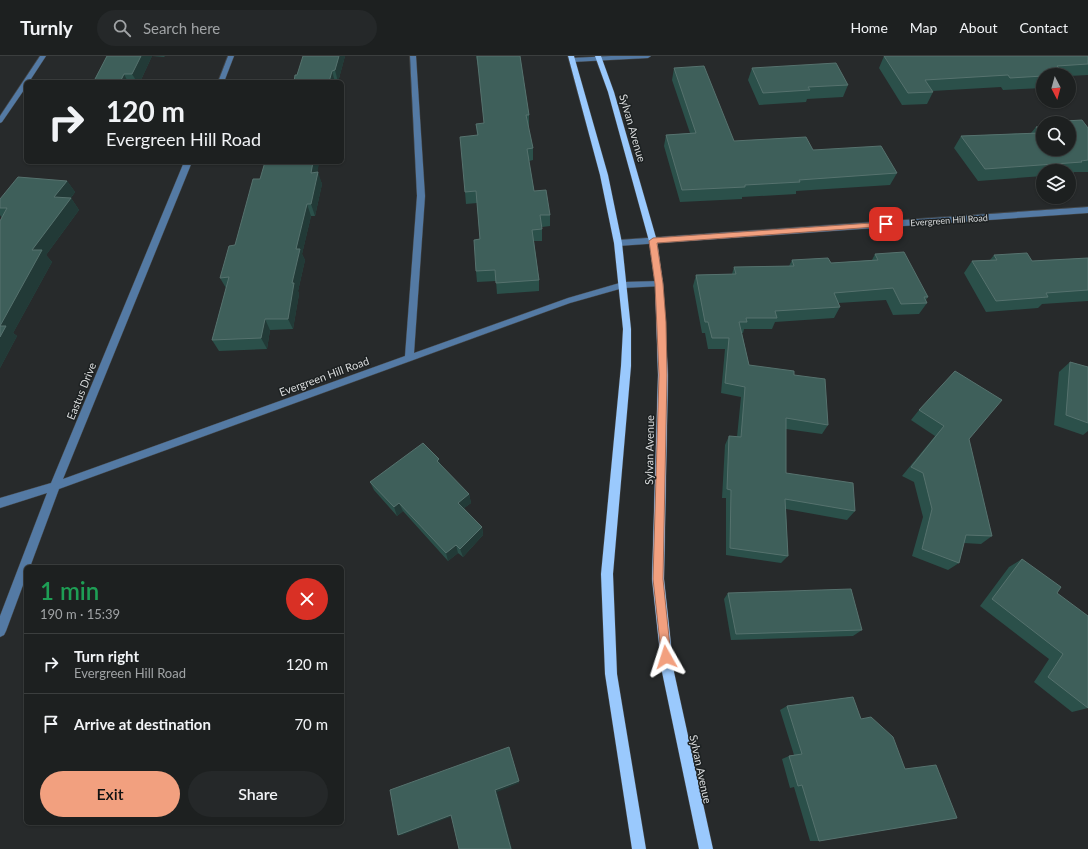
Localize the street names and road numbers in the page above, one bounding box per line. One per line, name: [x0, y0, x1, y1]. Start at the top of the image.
street label: Sylvan Avenue: [617, 93, 649, 164]
street label: Evergreen Hill Road: [910, 212, 988, 228]
street label: Evergreen Hill Road: [277, 354, 371, 398]
street label: Eastus Drive: [64, 360, 98, 421]
street label: Sylvan Avenue: [642, 415, 656, 485]
street label: Sylvan Avenue: [687, 733, 715, 805]

